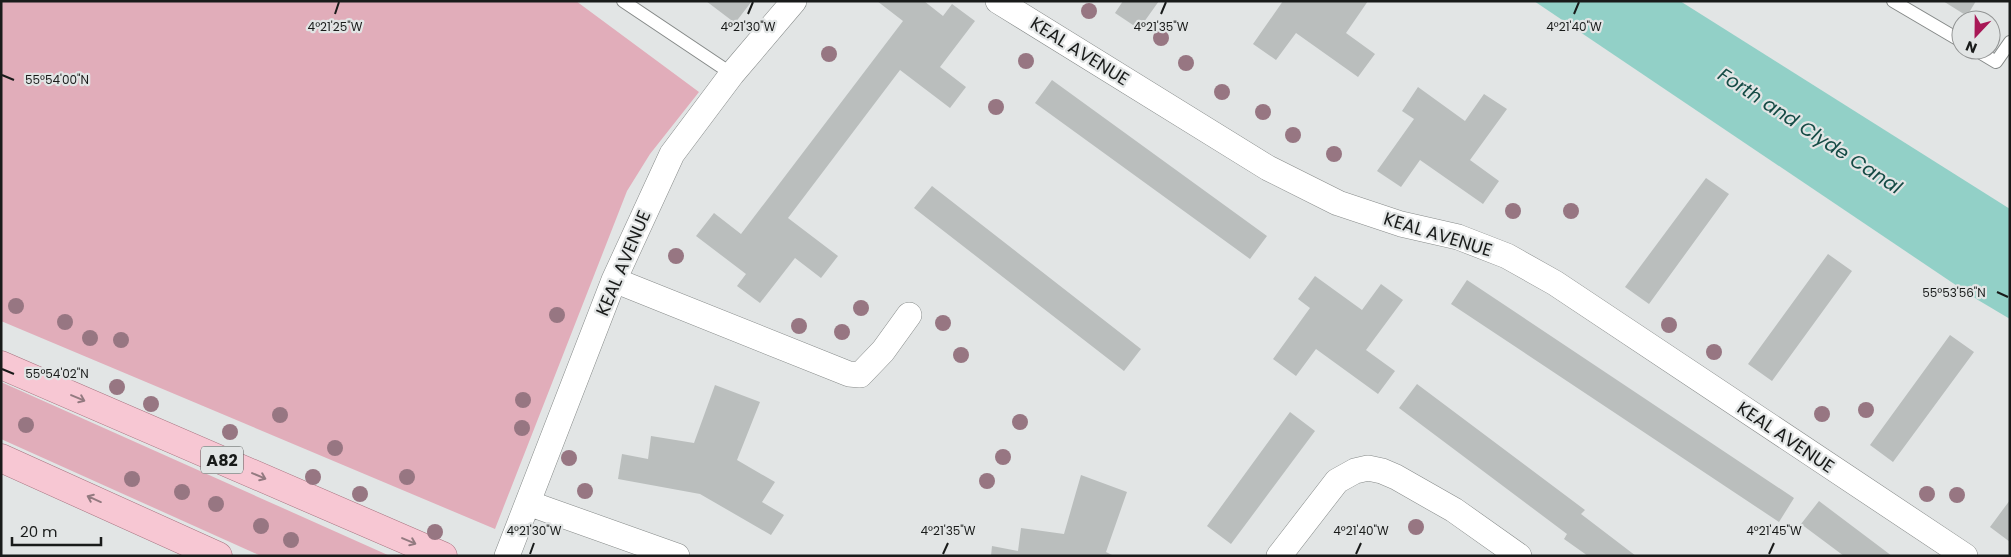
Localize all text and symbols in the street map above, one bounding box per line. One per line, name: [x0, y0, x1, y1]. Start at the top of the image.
north arrow: [1951, 10, 2001, 60]
street label: KEAL AVENUE: [1026, 11, 1134, 91]
text: 4°21'25"W: [308, 18, 363, 35]
text: 4°21'30"W: [721, 18, 776, 35]
text: 4°21'35"W: [1134, 18, 1189, 35]
text: 4°21'40"W: [1546, 18, 1602, 35]
text: N: [1963, 36, 1980, 58]
water label: Forth and Clyde Canal: [1713, 61, 1908, 201]
text: 55°54'00"N: [25, 71, 89, 88]
street label: KEAL AVENUE: [590, 206, 656, 320]
street label: KEAL AVENUE: [1381, 206, 1495, 262]
text: 55°53'56"N: [1922, 284, 1986, 301]
text: 55°54'02"N: [25, 365, 89, 382]
one-way arrow: [70, 393, 85, 403]
street label: KEAL AVENUE: [1732, 395, 1840, 479]
road number: A82: [201, 446, 243, 474]
one-way arrow: [251, 472, 266, 482]
one-way arrow: [87, 494, 102, 504]
scale bar: [12, 514, 101, 546]
text: 20 m: [20, 521, 58, 542]
text: 4°21'30"W: [507, 522, 562, 539]
text: 4°21'35"W: [921, 522, 976, 539]
text: 4°21'40"W: [1333, 522, 1389, 539]
text: 4°21'45"W: [1746, 522, 1802, 539]
one-way arrow: [401, 536, 416, 546]

